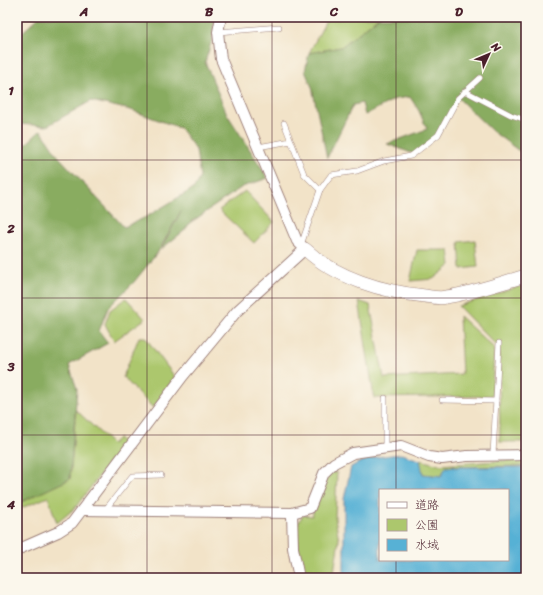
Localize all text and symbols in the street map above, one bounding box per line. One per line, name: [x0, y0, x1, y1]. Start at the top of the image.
text: A: [79, 0, 88, 23]
text: B: [205, 0, 214, 23]
text: C: [329, 0, 339, 23]
text: D: [455, 0, 463, 23]
north arrow: [469, 34, 509, 74]
text: N: [486, 37, 506, 57]
text: 1: [8, 79, 14, 102]
text: 2: [6, 217, 15, 240]
text: 3: [6, 355, 15, 378]
legend: [379, 489, 509, 561]
text: 4: [6, 493, 16, 516]
text: 道路: [415, 494, 439, 516]
text: 公園: [415, 514, 439, 536]
text: 水域: [415, 534, 439, 556]

